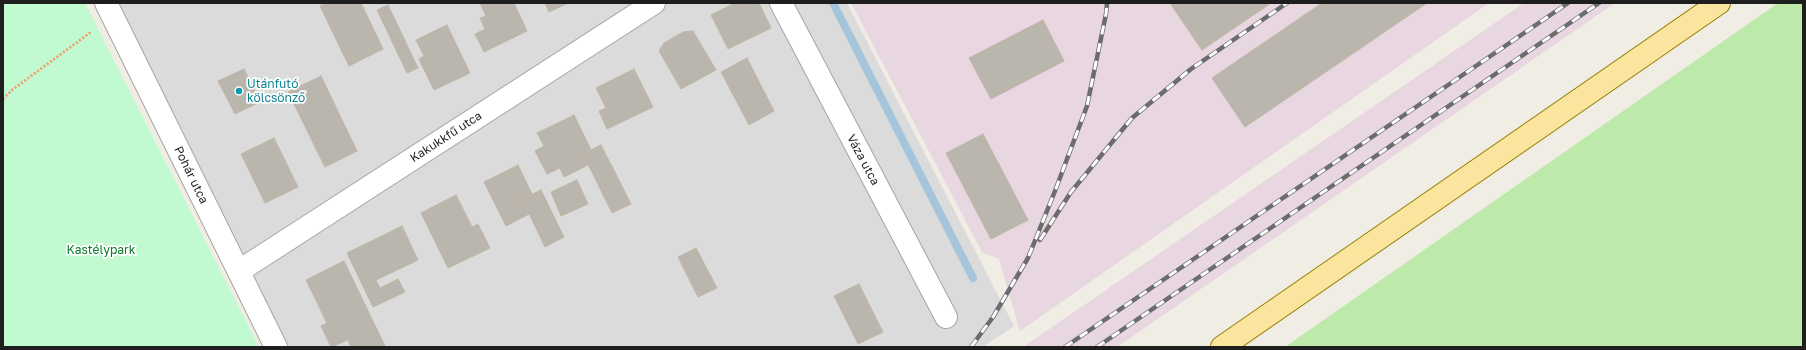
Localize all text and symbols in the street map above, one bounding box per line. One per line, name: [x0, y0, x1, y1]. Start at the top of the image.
place label: Utánfutó kölcsönző: [247, 77, 305, 105]
marker: Utánfutó kölcsönző: [234, 86, 244, 96]
street label: Kakukkfű utca: [407, 108, 485, 166]
street label: Váza utca: [844, 132, 882, 188]
street label: Pohár utca: [171, 144, 211, 206]
park label: Kastélypark: [67, 243, 135, 257]

